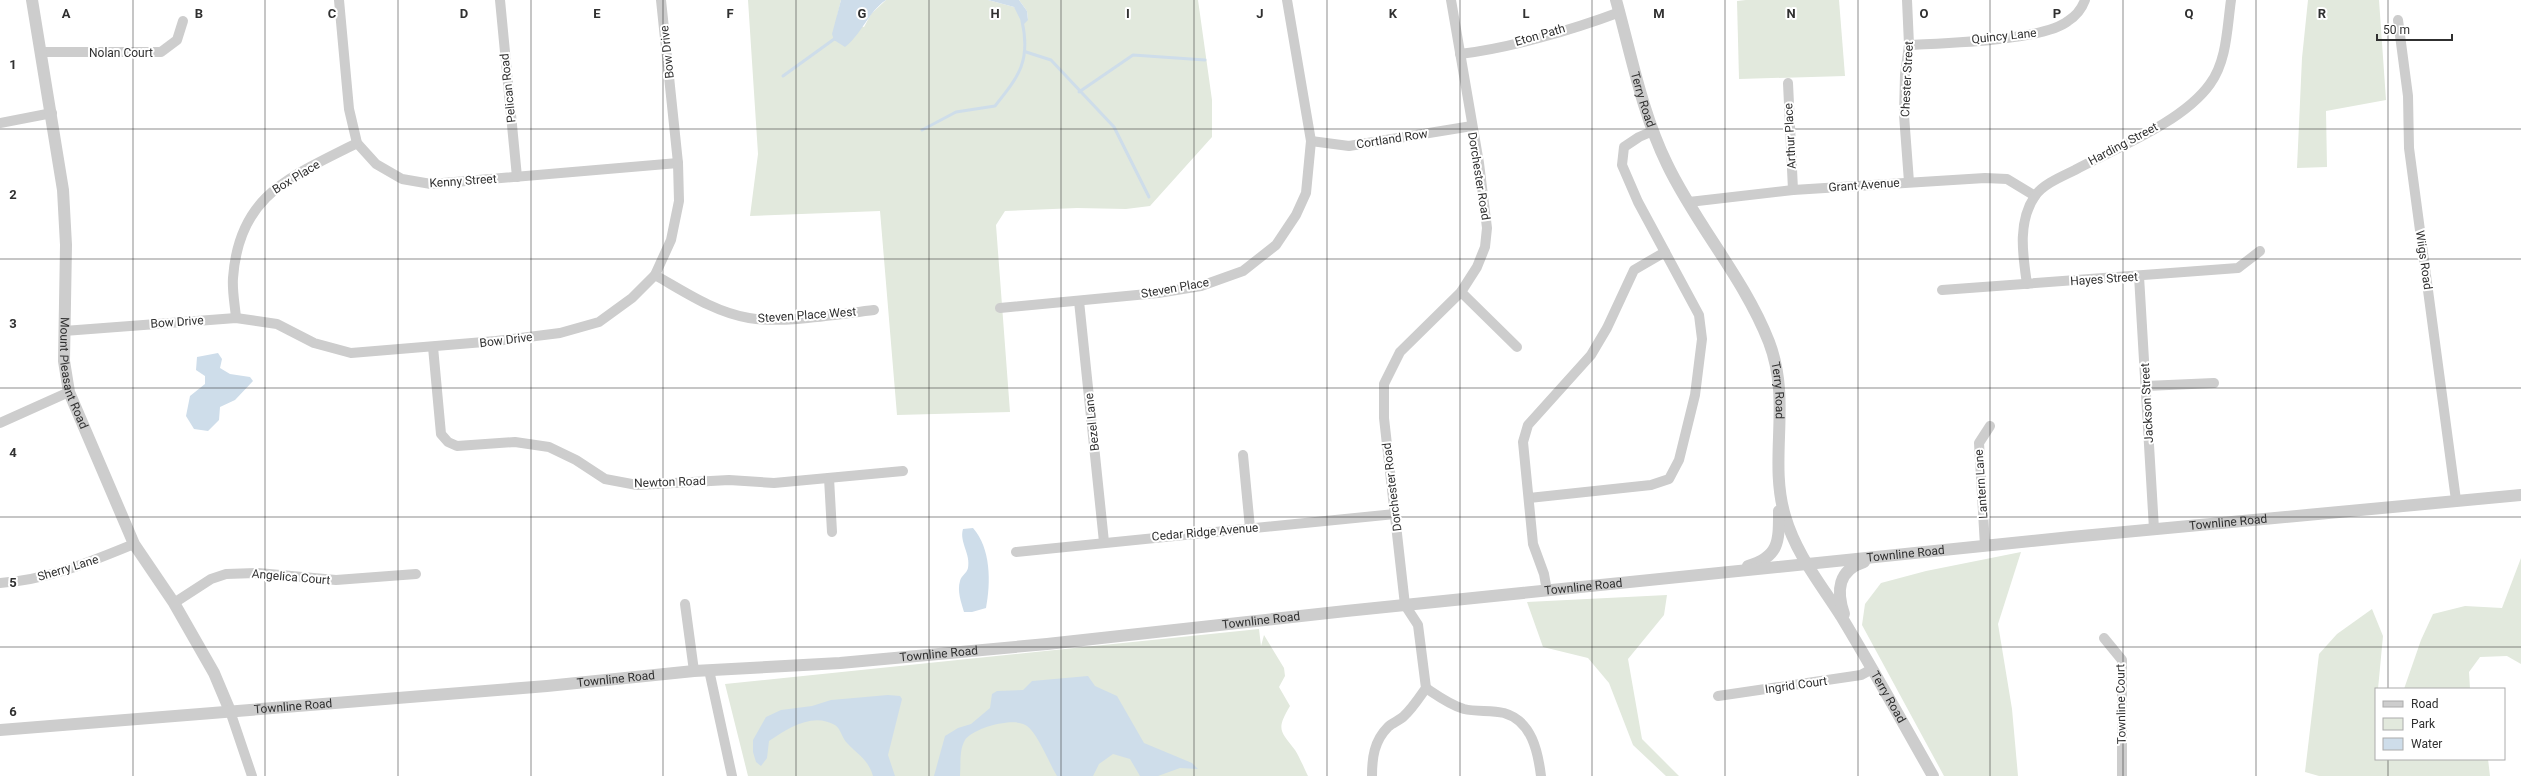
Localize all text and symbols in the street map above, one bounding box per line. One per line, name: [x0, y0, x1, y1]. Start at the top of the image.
text: A: [62, 6, 71, 21]
text: B: [195, 6, 203, 21]
text: C: [328, 6, 337, 21]
text: D: [460, 6, 468, 21]
text: E: [593, 6, 601, 21]
text: F: [726, 6, 734, 21]
text: G: [858, 6, 867, 21]
text: H: [990, 6, 1000, 21]
text: I: [1126, 6, 1130, 21]
text: J: [1256, 6, 1264, 21]
text: K: [1389, 6, 1398, 21]
text: L: [1522, 6, 1530, 21]
text: M: [1653, 6, 1665, 21]
text: N: [1786, 6, 1796, 21]
text: O: [1920, 6, 1929, 21]
text: P: [2053, 6, 2061, 21]
text: Q: [2185, 6, 2194, 21]
text: R: [2318, 6, 2327, 21]
scale bar: [2377, 16, 2452, 42]
street label: Eton Path: [1513, 21, 1567, 49]
text: 50 m: [2383, 23, 2410, 37]
street label: Bow Drive: [657, 25, 677, 79]
street label: Quincy Lane: [1971, 26, 2037, 46]
street label: Chester Street: [1898, 41, 1916, 117]
street label: Nolan Court: [89, 46, 153, 60]
street label: Pelican Road: [497, 53, 519, 123]
text: 1: [9, 57, 17, 72]
street label: Terry Road: [1628, 70, 1658, 129]
street label: Arthur Place: [1781, 103, 1799, 169]
street label: Harding Street: [2086, 120, 2160, 168]
street label: Cortland Row: [1355, 126, 1429, 152]
street label: Dorchester Road: [1465, 131, 1493, 221]
street label: Box Place: [270, 157, 322, 197]
street label: Kenny Street: [429, 172, 497, 190]
street label: Grant Avenue: [1828, 176, 1900, 194]
text: 2: [9, 187, 17, 202]
street label: Wiigs Road: [2413, 229, 2435, 291]
street label: Hayes Street: [2070, 270, 2138, 288]
street label: Steven Place: [1140, 275, 1210, 301]
street label: Steven Place West: [757, 305, 857, 325]
street label: Bow Drive: [150, 313, 204, 331]
text: 3: [9, 316, 17, 331]
street label: Mount Pleasant Road: [57, 317, 91, 431]
street label: Bow Drive: [479, 330, 533, 350]
street label: Terry Road: [1768, 360, 1787, 419]
street label: Jackson Street: [2138, 363, 2156, 443]
street label: Bezel Lane: [1082, 392, 1102, 452]
street label: Dorchester Road: [1380, 442, 1404, 532]
text: 4: [9, 445, 17, 460]
street label: Lantern Lane: [1972, 449, 1990, 519]
street label: Newton Road: [634, 474, 706, 490]
street label: Townline Road: [2188, 512, 2268, 533]
street label: Cedar Ridge Avenue: [1151, 520, 1259, 544]
street label: Townline Road: [1866, 543, 1945, 565]
street label: Sherry Lane: [36, 552, 100, 584]
street label: Angelica Court: [251, 567, 331, 587]
text: 5: [9, 575, 17, 590]
street label: Townline Road: [1544, 576, 1623, 598]
street label: Townline Road: [1221, 609, 1301, 632]
street label: Townline Road: [899, 643, 979, 664]
street label: Townline Court: [2113, 664, 2129, 744]
street label: Townline Road: [576, 668, 656, 690]
street label: Terry Road: [1868, 668, 1909, 725]
street label: Ingrid Court: [1764, 674, 1828, 696]
legend: [2375, 688, 2505, 760]
street label: Townline Road: [253, 696, 333, 717]
text: Road: [2411, 697, 2439, 711]
text: 6: [9, 704, 17, 719]
text: Park: [2411, 717, 2436, 731]
text: Water: [2411, 737, 2442, 751]

